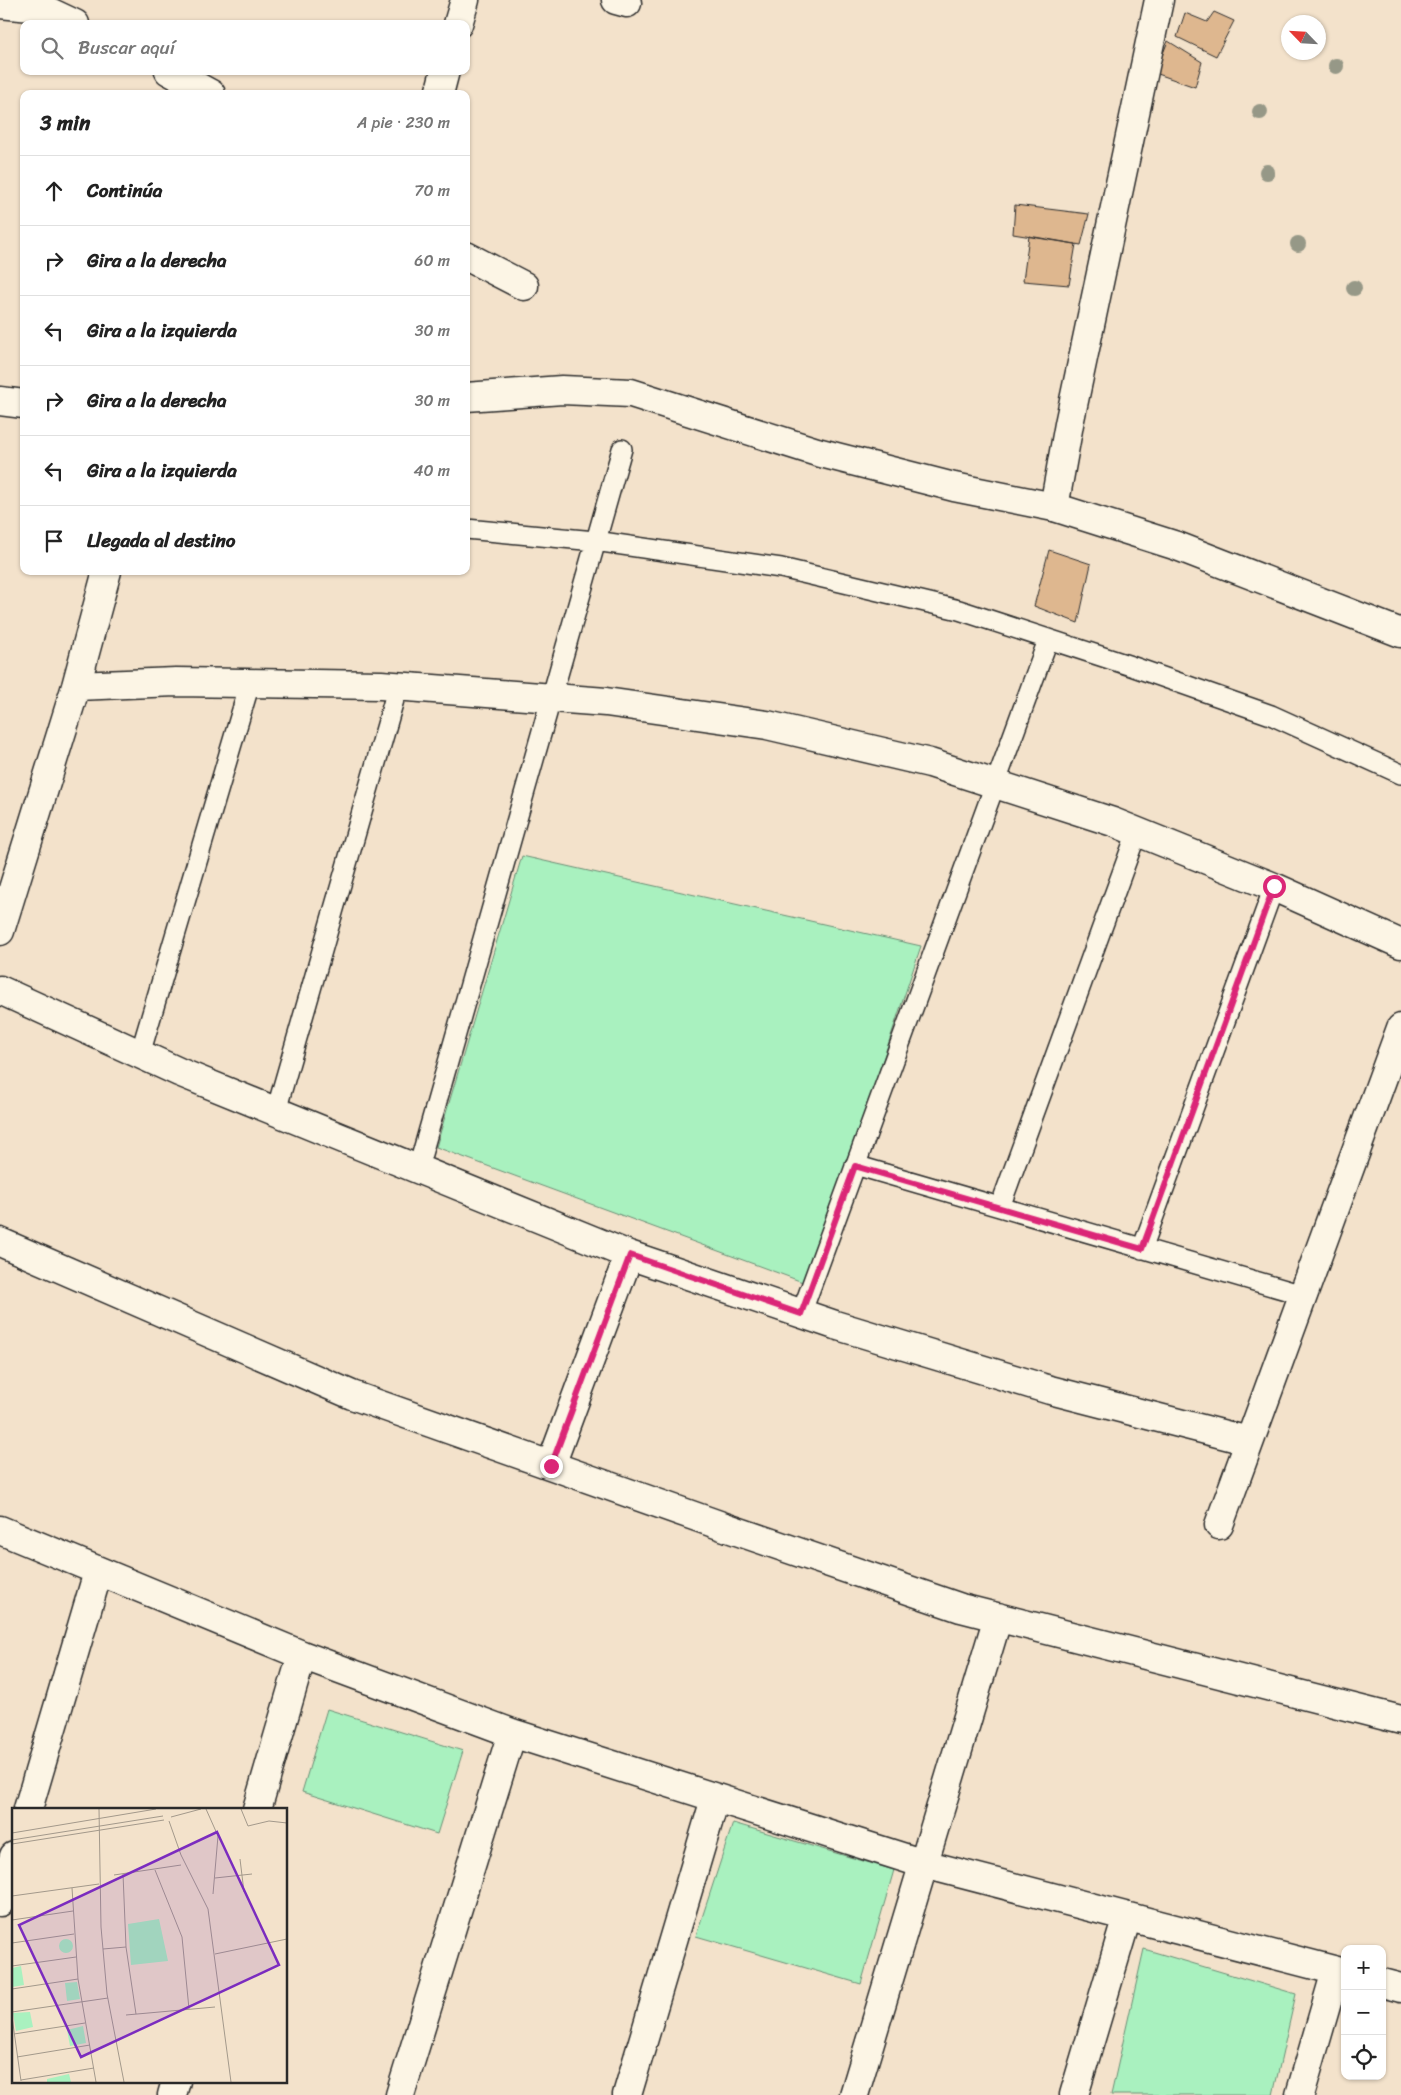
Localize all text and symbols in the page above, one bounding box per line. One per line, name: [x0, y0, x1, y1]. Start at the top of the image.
north arrow: [1281, 15, 1326, 60]
search box: [20, 20, 470, 75]
text: Buscar aquí: [78, 31, 175, 64]
icon: search: [38, 34, 66, 62]
text: 3 min: [40, 104, 90, 142]
text: A pie · 230 m: [357, 108, 450, 137]
text: Continúa: [87, 174, 162, 207]
text: 70 m: [414, 176, 450, 205]
icon: ahead: [40, 177, 68, 205]
text: Gira a la derecha: [87, 244, 226, 277]
text: 60 m: [414, 246, 450, 275]
icon: right: [40, 247, 68, 275]
text: Gira a la izquierda: [87, 314, 237, 347]
text: 30 m: [415, 316, 450, 345]
icon: left: [40, 317, 68, 345]
text: Gira a la derecha: [87, 384, 226, 417]
text: 30 m: [415, 386, 450, 415]
icon: right: [40, 387, 68, 415]
text: Gira a la izquierda: [87, 454, 237, 487]
text: 40 m: [413, 456, 450, 485]
icon: left: [40, 457, 68, 485]
text: Llegada al destino: [87, 524, 236, 557]
icon: arrive: [40, 527, 68, 555]
route start: [1263, 875, 1286, 898]
route end: [540, 1455, 563, 1478]
inset map: [12, 1808, 288, 2082]
map controls: [1341, 1945, 1386, 2080]
button: +: [1341, 1945, 1386, 1990]
button: −: [1341, 1990, 1386, 2035]
button: locate: [1341, 2035, 1386, 2080]

